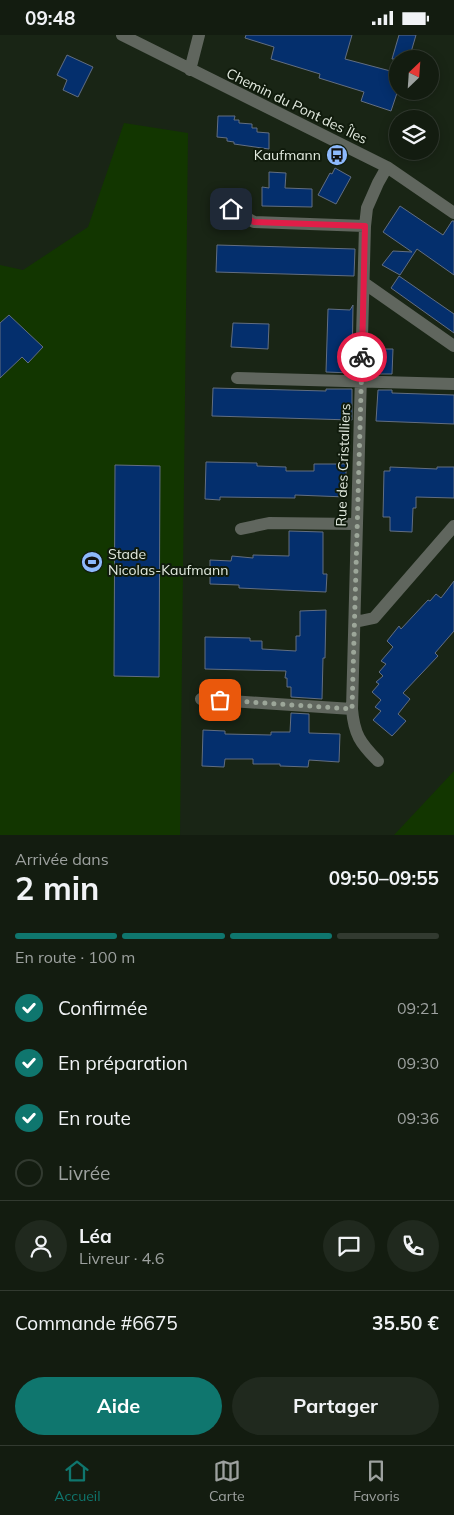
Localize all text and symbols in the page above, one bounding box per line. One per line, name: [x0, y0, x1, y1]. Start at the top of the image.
text: 09:48: [25, 6, 75, 30]
north arrow: [389, 50, 439, 100]
map controls: [389, 50, 439, 160]
street label: Chemin du Pont des Îles: [224, 64, 371, 148]
button: layers: [389, 110, 439, 160]
bus stop icon: Kaufmann: [325, 143, 349, 167]
place label: Kaufmann: [254, 146, 321, 164]
pin: [210, 188, 252, 230]
icon: home: [217, 195, 245, 223]
courier: [337, 332, 387, 382]
icon: bike: [348, 343, 376, 371]
street label: Rue des Cristalliers: [332, 403, 354, 527]
place label: Stade Nicolas-Kaufmann: [108, 545, 228, 579]
sports icon: Stade Nicolas-Kaufmann: [80, 550, 104, 574]
pin: [199, 679, 241, 721]
icon: bag: [206, 686, 234, 714]
text: Arrivée dans: [15, 849, 109, 869]
text: 09:50–09:55: [329, 866, 439, 890]
text: 2 min: [15, 868, 99, 908]
text: En route · 100 m: [15, 947, 135, 967]
icon: check: [15, 994, 43, 1022]
text: Confirmée: [58, 996, 147, 1020]
text: 09:21: [397, 998, 439, 1018]
icon: check: [15, 1049, 43, 1077]
text: En préparation: [58, 1051, 188, 1075]
text: 09:30: [397, 1053, 439, 1073]
icon: check: [15, 1104, 43, 1132]
text: En route: [58, 1106, 131, 1130]
text: 09:36: [397, 1108, 439, 1128]
text: Livrée: [58, 1161, 110, 1185]
button: person: [15, 1220, 67, 1272]
button: chat: [323, 1220, 375, 1272]
button: phone: [387, 1220, 439, 1272]
text: Léa: [79, 1224, 112, 1248]
text: Livreur · 4.6: [79, 1248, 164, 1268]
text: Commande #6675: [15, 1311, 178, 1335]
text: 35.50 €: [372, 1311, 439, 1335]
button: Aide: [15, 1377, 222, 1435]
button: Partager: [232, 1377, 439, 1435]
tab: Accueil: [54, 1457, 101, 1505]
tab: Carte: [209, 1457, 245, 1505]
tab: Favoris: [353, 1457, 400, 1505]

